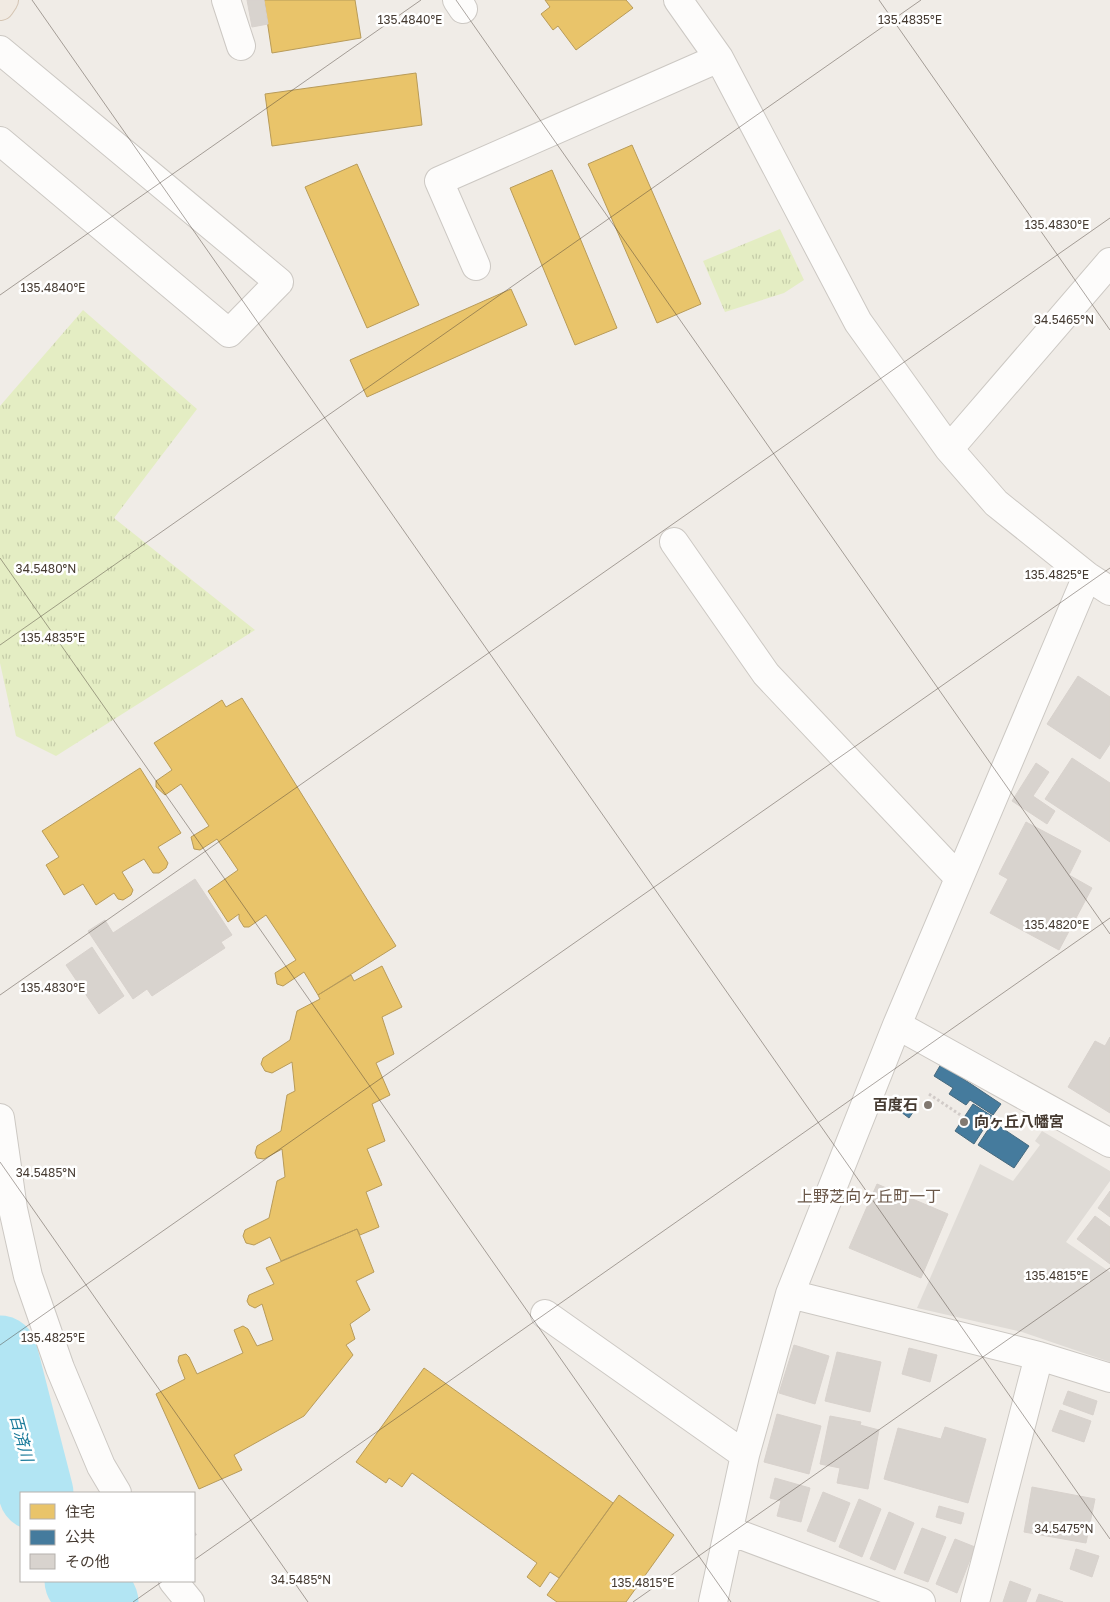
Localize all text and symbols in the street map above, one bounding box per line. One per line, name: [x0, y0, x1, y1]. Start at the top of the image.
text: 135.4840°E: [378, 12, 442, 27]
text: 135.4835°E: [878, 12, 942, 27]
text: 135.4830°E: [1025, 217, 1089, 232]
text: 135.4840°E: [21, 280, 85, 295]
text: 34.5465°N: [1034, 312, 1094, 327]
text: 34.5480°N: [16, 561, 76, 576]
text: 135.4825°E: [1025, 567, 1089, 582]
text: 135.4835°E: [21, 630, 85, 645]
text: 135.4820°E: [1025, 917, 1089, 932]
text: 135.4830°E: [21, 980, 85, 995]
place label: 百度石: [873, 1095, 918, 1113]
marker: 百度石: [922, 1099, 934, 1111]
place label: 向ヶ丘八幡宮: [974, 1112, 1064, 1130]
marker: 向ヶ丘八幡宮: [958, 1116, 970, 1128]
text: 34.5485°N: [16, 1165, 76, 1180]
district label: 上野芝向ヶ丘町一丁: [797, 1186, 941, 1206]
text: 135.4815°E: [1026, 1268, 1088, 1283]
text: 135.4825°E: [21, 1330, 85, 1345]
water label: 百済川: [6, 1412, 38, 1466]
legend: [20, 1492, 195, 1582]
text: 住宅: [65, 1502, 95, 1520]
text: 34.5475°N: [1034, 1521, 1094, 1536]
text: 公共: [65, 1527, 95, 1545]
text: その他: [65, 1552, 110, 1570]
text: 34.5485°N: [271, 1572, 331, 1587]
text: 135.4815°E: [612, 1575, 674, 1590]

